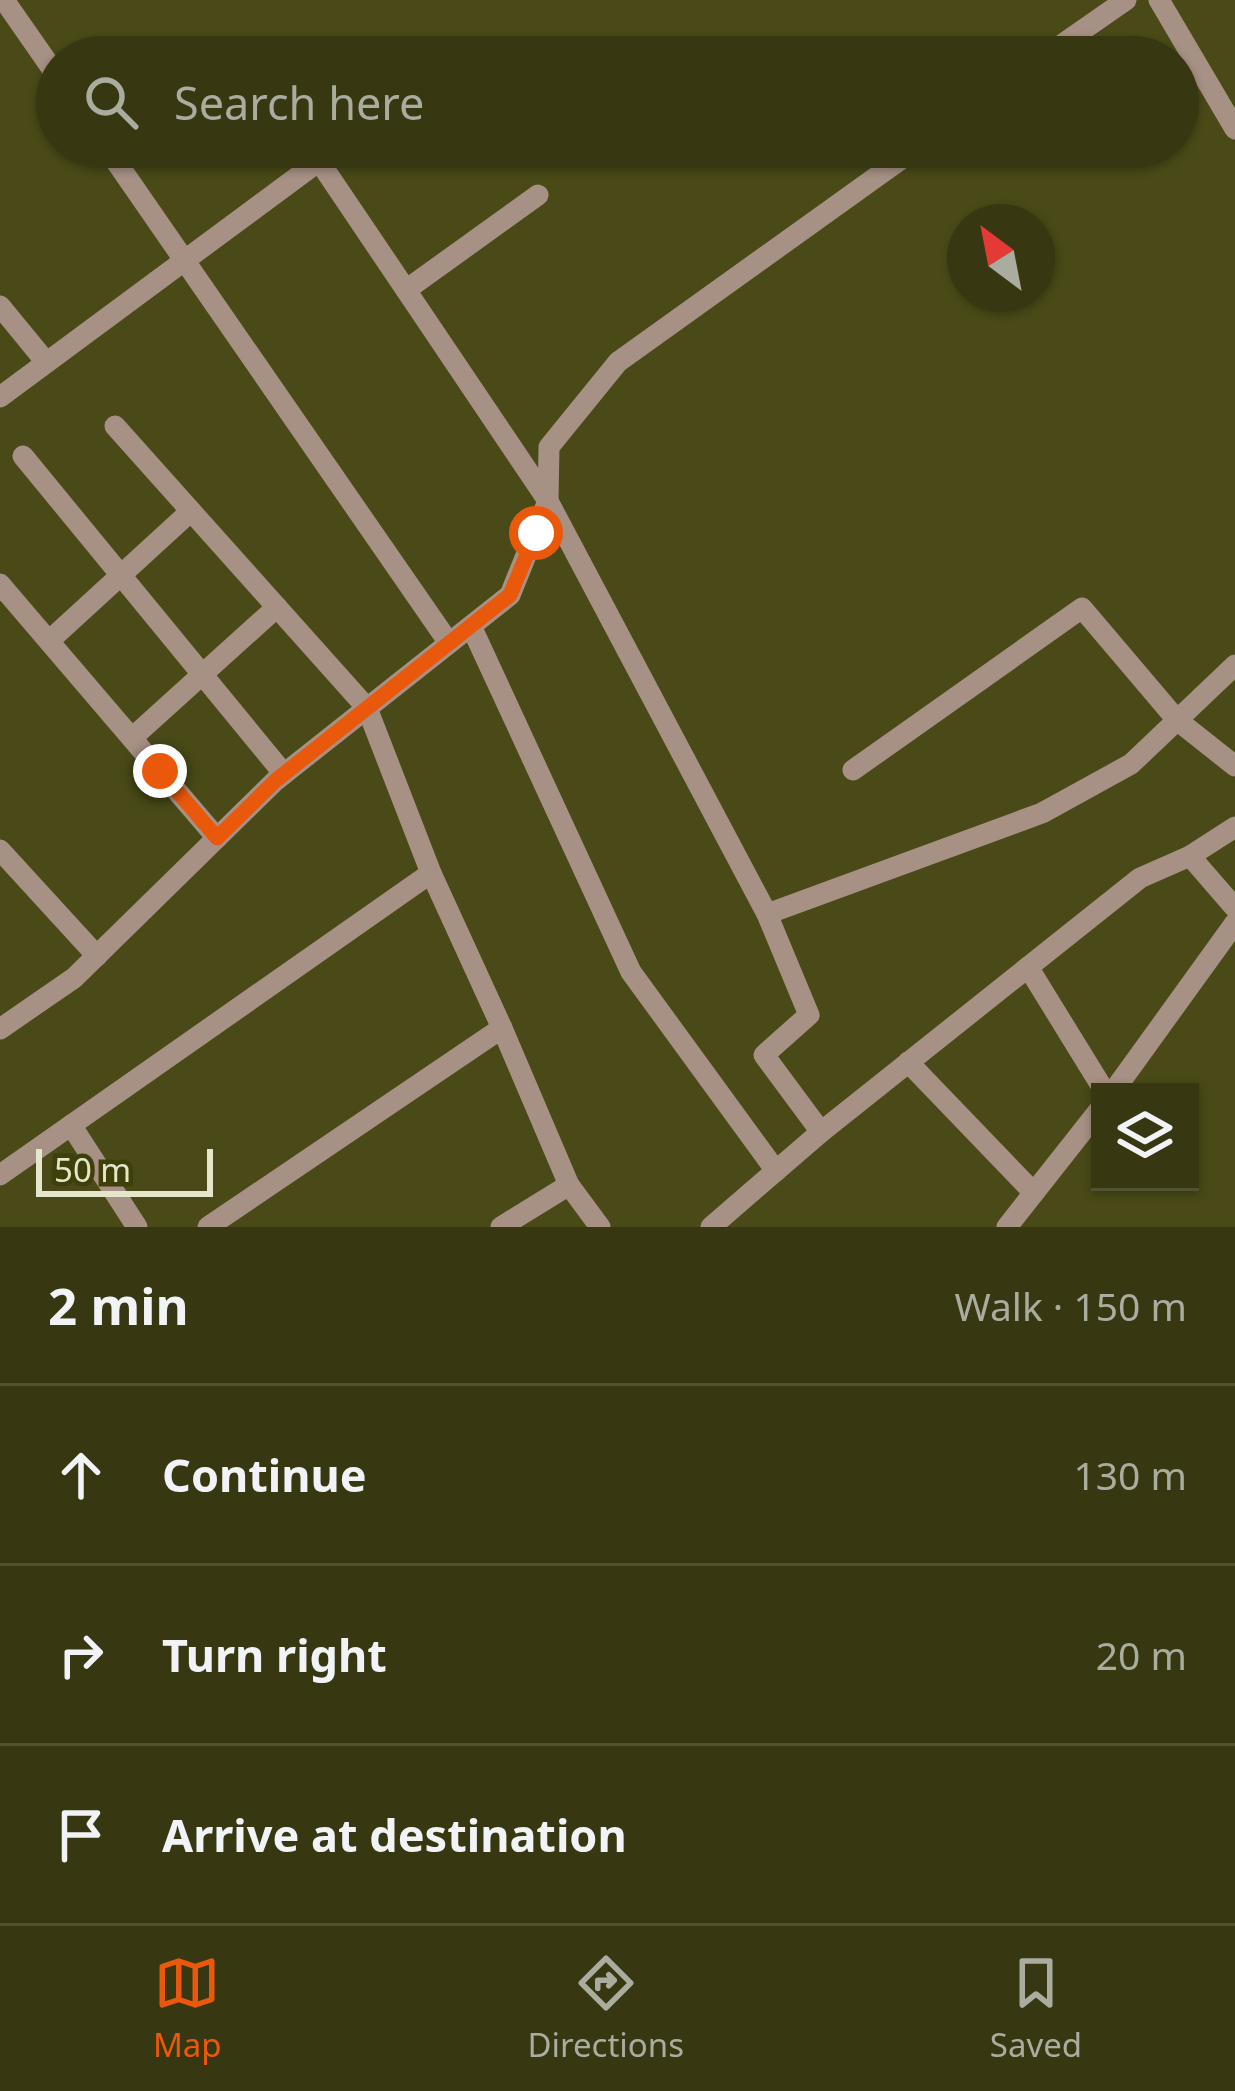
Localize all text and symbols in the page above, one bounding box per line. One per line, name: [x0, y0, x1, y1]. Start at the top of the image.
search box: [36, 36, 1199, 168]
icon: search: [78, 69, 144, 135]
text: Search here: [174, 72, 424, 133]
north arrow: [947, 204, 1055, 312]
route start: [509, 506, 563, 560]
route end: [133, 744, 187, 798]
map controls: [1091, 1083, 1199, 1191]
button: layers: [1091, 1083, 1199, 1191]
scale bar: [36, 1143, 213, 1196]
text: 50 m: [54, 1147, 131, 1192]
text: 2 min: [48, 1270, 189, 1340]
text: Walk · 150 m: [954, 1279, 1187, 1332]
icon: ahead: [48, 1442, 114, 1508]
text: Continue: [162, 1444, 367, 1505]
text: 130 m: [1073, 1448, 1187, 1501]
icon: right: [48, 1622, 114, 1688]
text: Turn right: [162, 1624, 387, 1685]
text: 20 m: [1096, 1628, 1187, 1681]
icon: arrive: [48, 1802, 114, 1868]
text: Arrive at destination: [162, 1804, 627, 1865]
tab: Map: [153, 1950, 222, 2067]
tab: Directions: [527, 1950, 684, 2067]
tab: Saved: [990, 1950, 1082, 2067]

